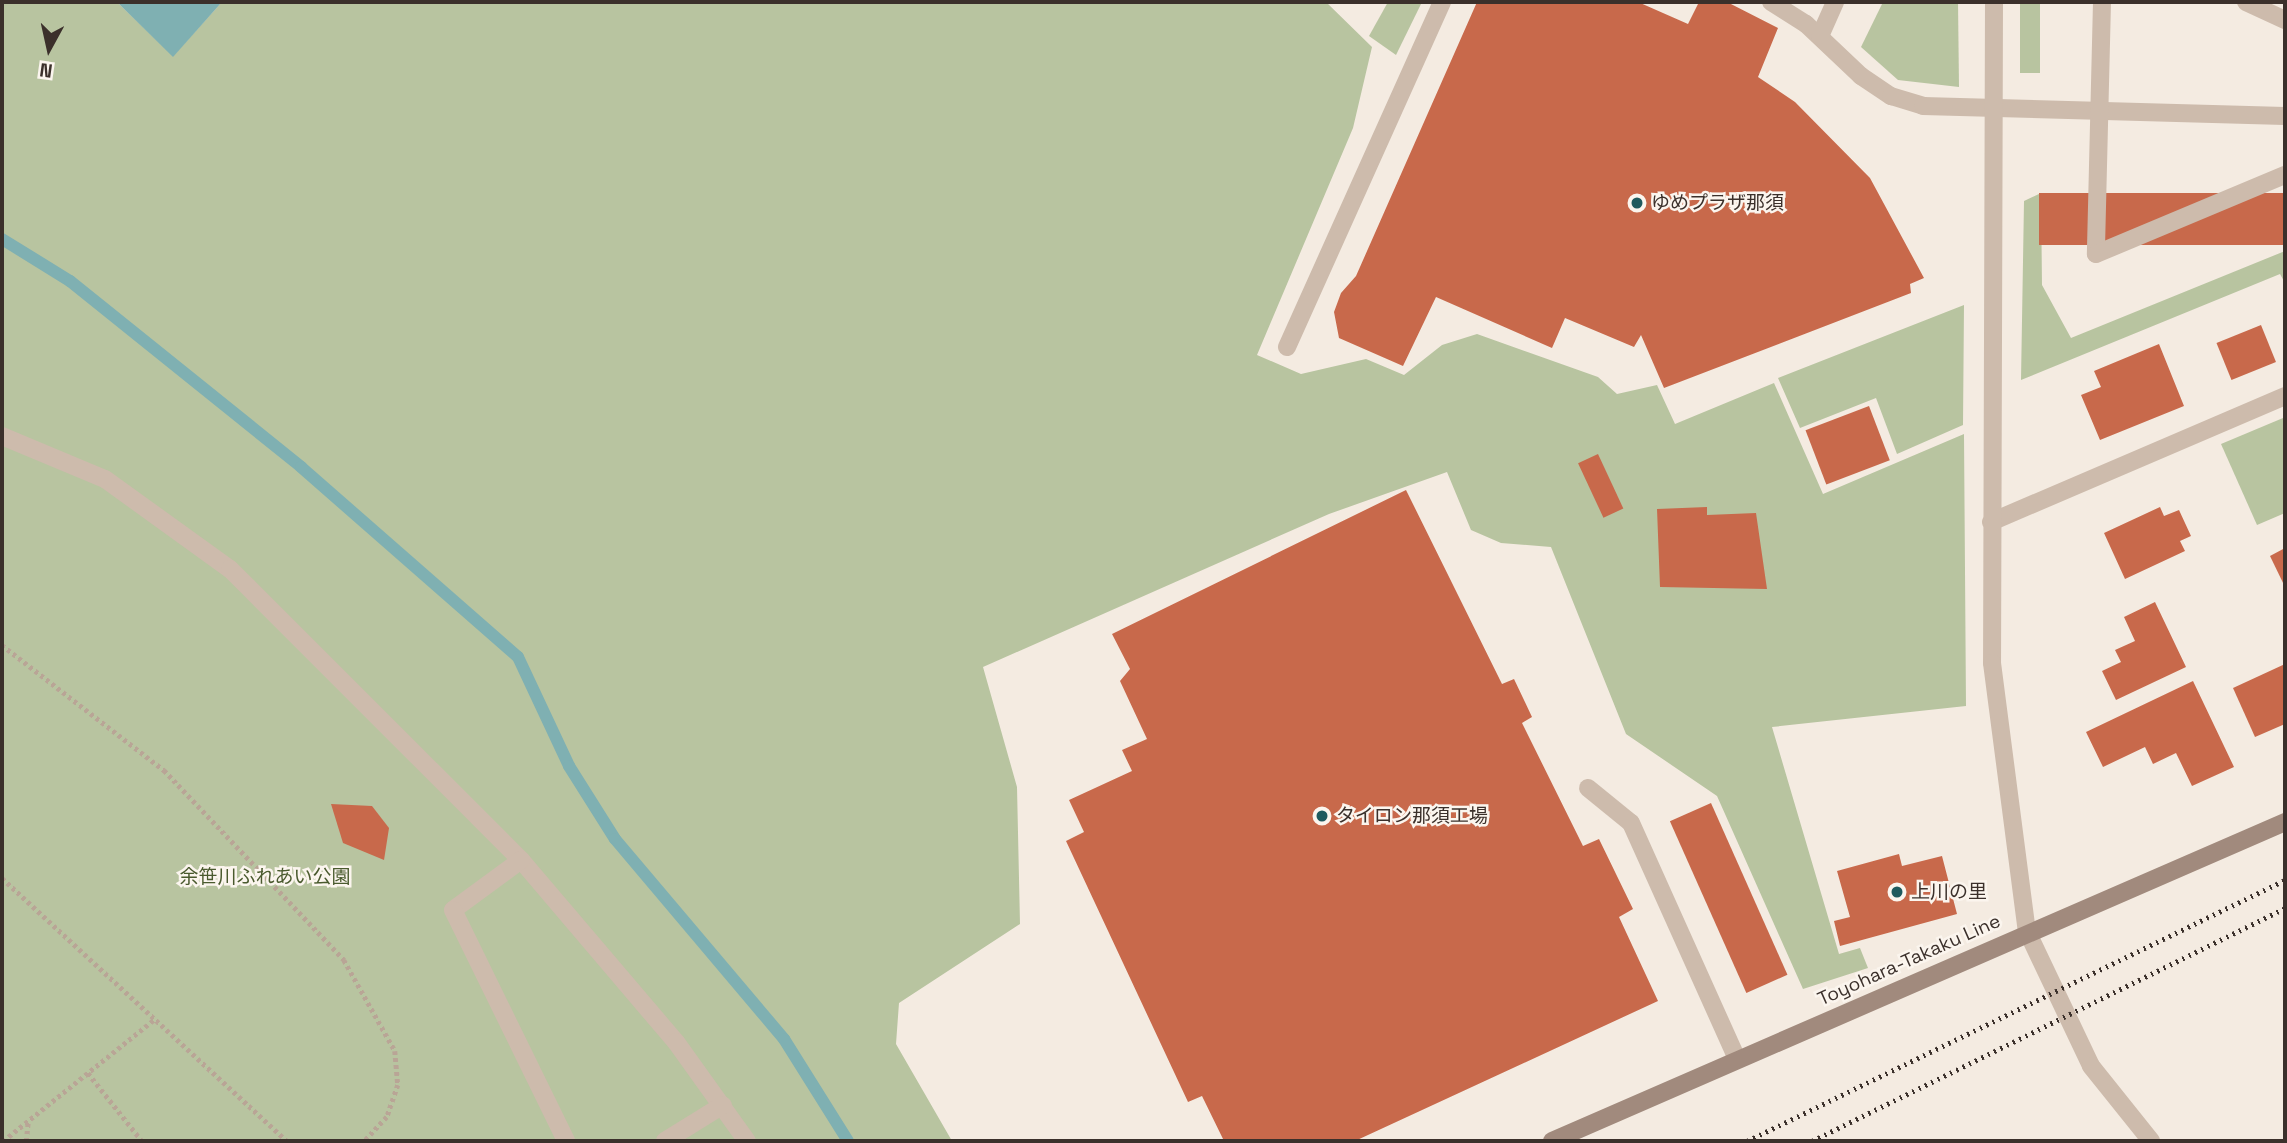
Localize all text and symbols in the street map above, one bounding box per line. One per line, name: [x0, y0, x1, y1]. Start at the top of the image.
north arrow: [14, 14, 84, 84]
text: N: [38, 57, 54, 84]
place label: ゆめプラザ那須: [1651, 192, 1784, 214]
marker: ゆめプラザ那須: [1629, 195, 1645, 211]
place label: タイロン那須工場: [1336, 805, 1488, 827]
marker: タイロン那須工場: [1314, 808, 1330, 824]
park label: 余笹川ふれあい公園: [180, 866, 350, 888]
place label: 上川の里: [1911, 881, 1987, 903]
marker: 上川の里: [1889, 884, 1905, 900]
street label: Toyohara-Takaku Line: [1814, 909, 2004, 1011]

